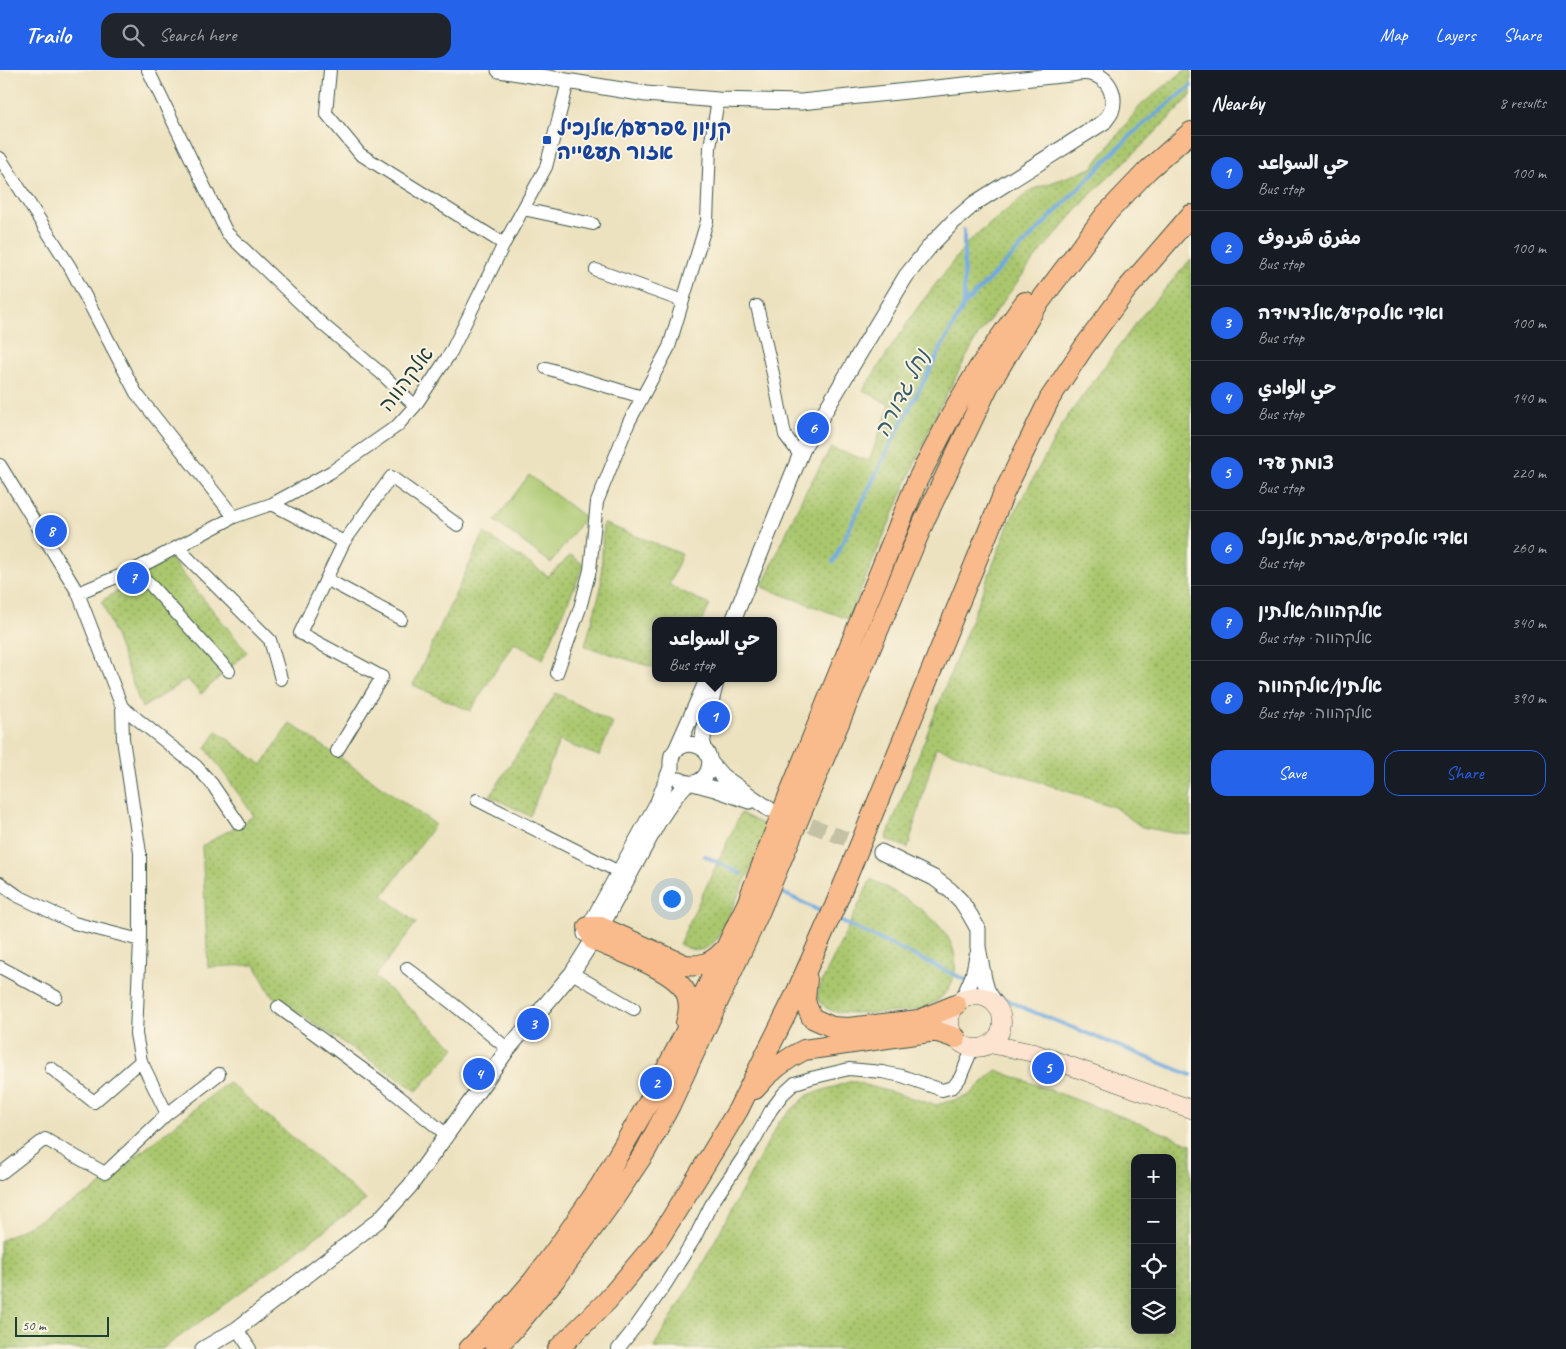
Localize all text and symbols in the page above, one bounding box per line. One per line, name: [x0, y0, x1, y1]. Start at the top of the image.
search box: [101, 13, 451, 58]
text: Trailo: [25, 20, 71, 50]
icon: search: [119, 21, 147, 49]
text: Search here: [159, 23, 236, 47]
text: Map: [1380, 24, 1408, 46]
text: Layers: [1436, 24, 1475, 46]
text: Share: [1503, 24, 1541, 46]
text: Nearby: [1211, 90, 1264, 116]
text: 8 results: [1499, 93, 1546, 113]
place label: קניון שפרעם/אלנכיל אזור תעשייה: [557, 115, 731, 165]
marker: קניון שפרעם/אלנכיל אזור תעשייה: [541, 134, 553, 146]
text: حي السواعد: [1258, 151, 1349, 175]
text: 1: [1223, 163, 1231, 183]
text: 100 m: [1512, 163, 1546, 183]
text: Bus stop: [1258, 179, 1304, 199]
text: مفرق هَردوف: [1258, 226, 1361, 250]
text: 2: [1223, 238, 1231, 258]
text: 100 m: [1512, 238, 1546, 258]
text: Bus stop: [1258, 254, 1304, 274]
text: ואדי אלסקיע/אלדמידה: [1258, 301, 1444, 325]
text: 3: [1223, 313, 1231, 333]
text: 100 m: [1512, 313, 1546, 333]
text: Bus stop: [1258, 328, 1304, 348]
street label: אלקהווה: [373, 341, 439, 417]
water label: נחל גדורה: [868, 344, 937, 442]
text: حي الوادي: [1258, 376, 1336, 400]
text: 4: [1223, 388, 1231, 408]
text: 140 m: [1512, 388, 1546, 408]
text: Bus stop: [1258, 404, 1304, 424]
pin: 6: [797, 409, 829, 447]
text: צומת עדי: [1258, 451, 1334, 475]
text: 5: [1224, 463, 1230, 483]
text: 220 m: [1512, 463, 1546, 483]
text: Bus stop: [1258, 478, 1304, 498]
pin: 8: [35, 512, 67, 550]
text: ואדי אלסקיע/גברת אלנכל: [1258, 526, 1468, 550]
text: 6: [1223, 538, 1231, 558]
text: 260 m: [1512, 538, 1546, 558]
text: Bus stop: [1258, 553, 1304, 573]
pin: 7: [117, 559, 149, 597]
text: אלקהווה/אלתין: [1258, 599, 1382, 623]
text: 7: [1223, 613, 1231, 633]
text: 340 m: [1512, 613, 1546, 633]
popup: [652, 617, 777, 682]
text: حي السواعد: [669, 627, 760, 651]
text: Bus stop · אלקהווה: [1258, 628, 1372, 648]
text: Bus stop: [669, 655, 715, 675]
text: אלתין/אלקהווה: [1258, 674, 1382, 698]
text: 8: [1223, 688, 1231, 708]
text: 390 m: [1512, 688, 1546, 708]
pin: 1: [698, 698, 730, 736]
text: Bus stop · אלקהווה: [1258, 703, 1372, 723]
button: Save: [1211, 750, 1374, 796]
button: Share: [1384, 750, 1546, 796]
your location: [659, 886, 685, 912]
pin: 3: [517, 1005, 549, 1043]
pin: 5: [1032, 1049, 1064, 1087]
pin: 4: [463, 1055, 495, 1093]
pin: 2: [640, 1064, 672, 1102]
map controls: [1131, 1154, 1176, 1334]
button: +: [1131, 1154, 1176, 1199]
button: −: [1131, 1199, 1176, 1244]
button: locate: [1131, 1244, 1176, 1289]
button: layers: [1131, 1289, 1176, 1334]
scale bar: [15, 1314, 109, 1337]
text: 50 m: [22, 1317, 46, 1334]

